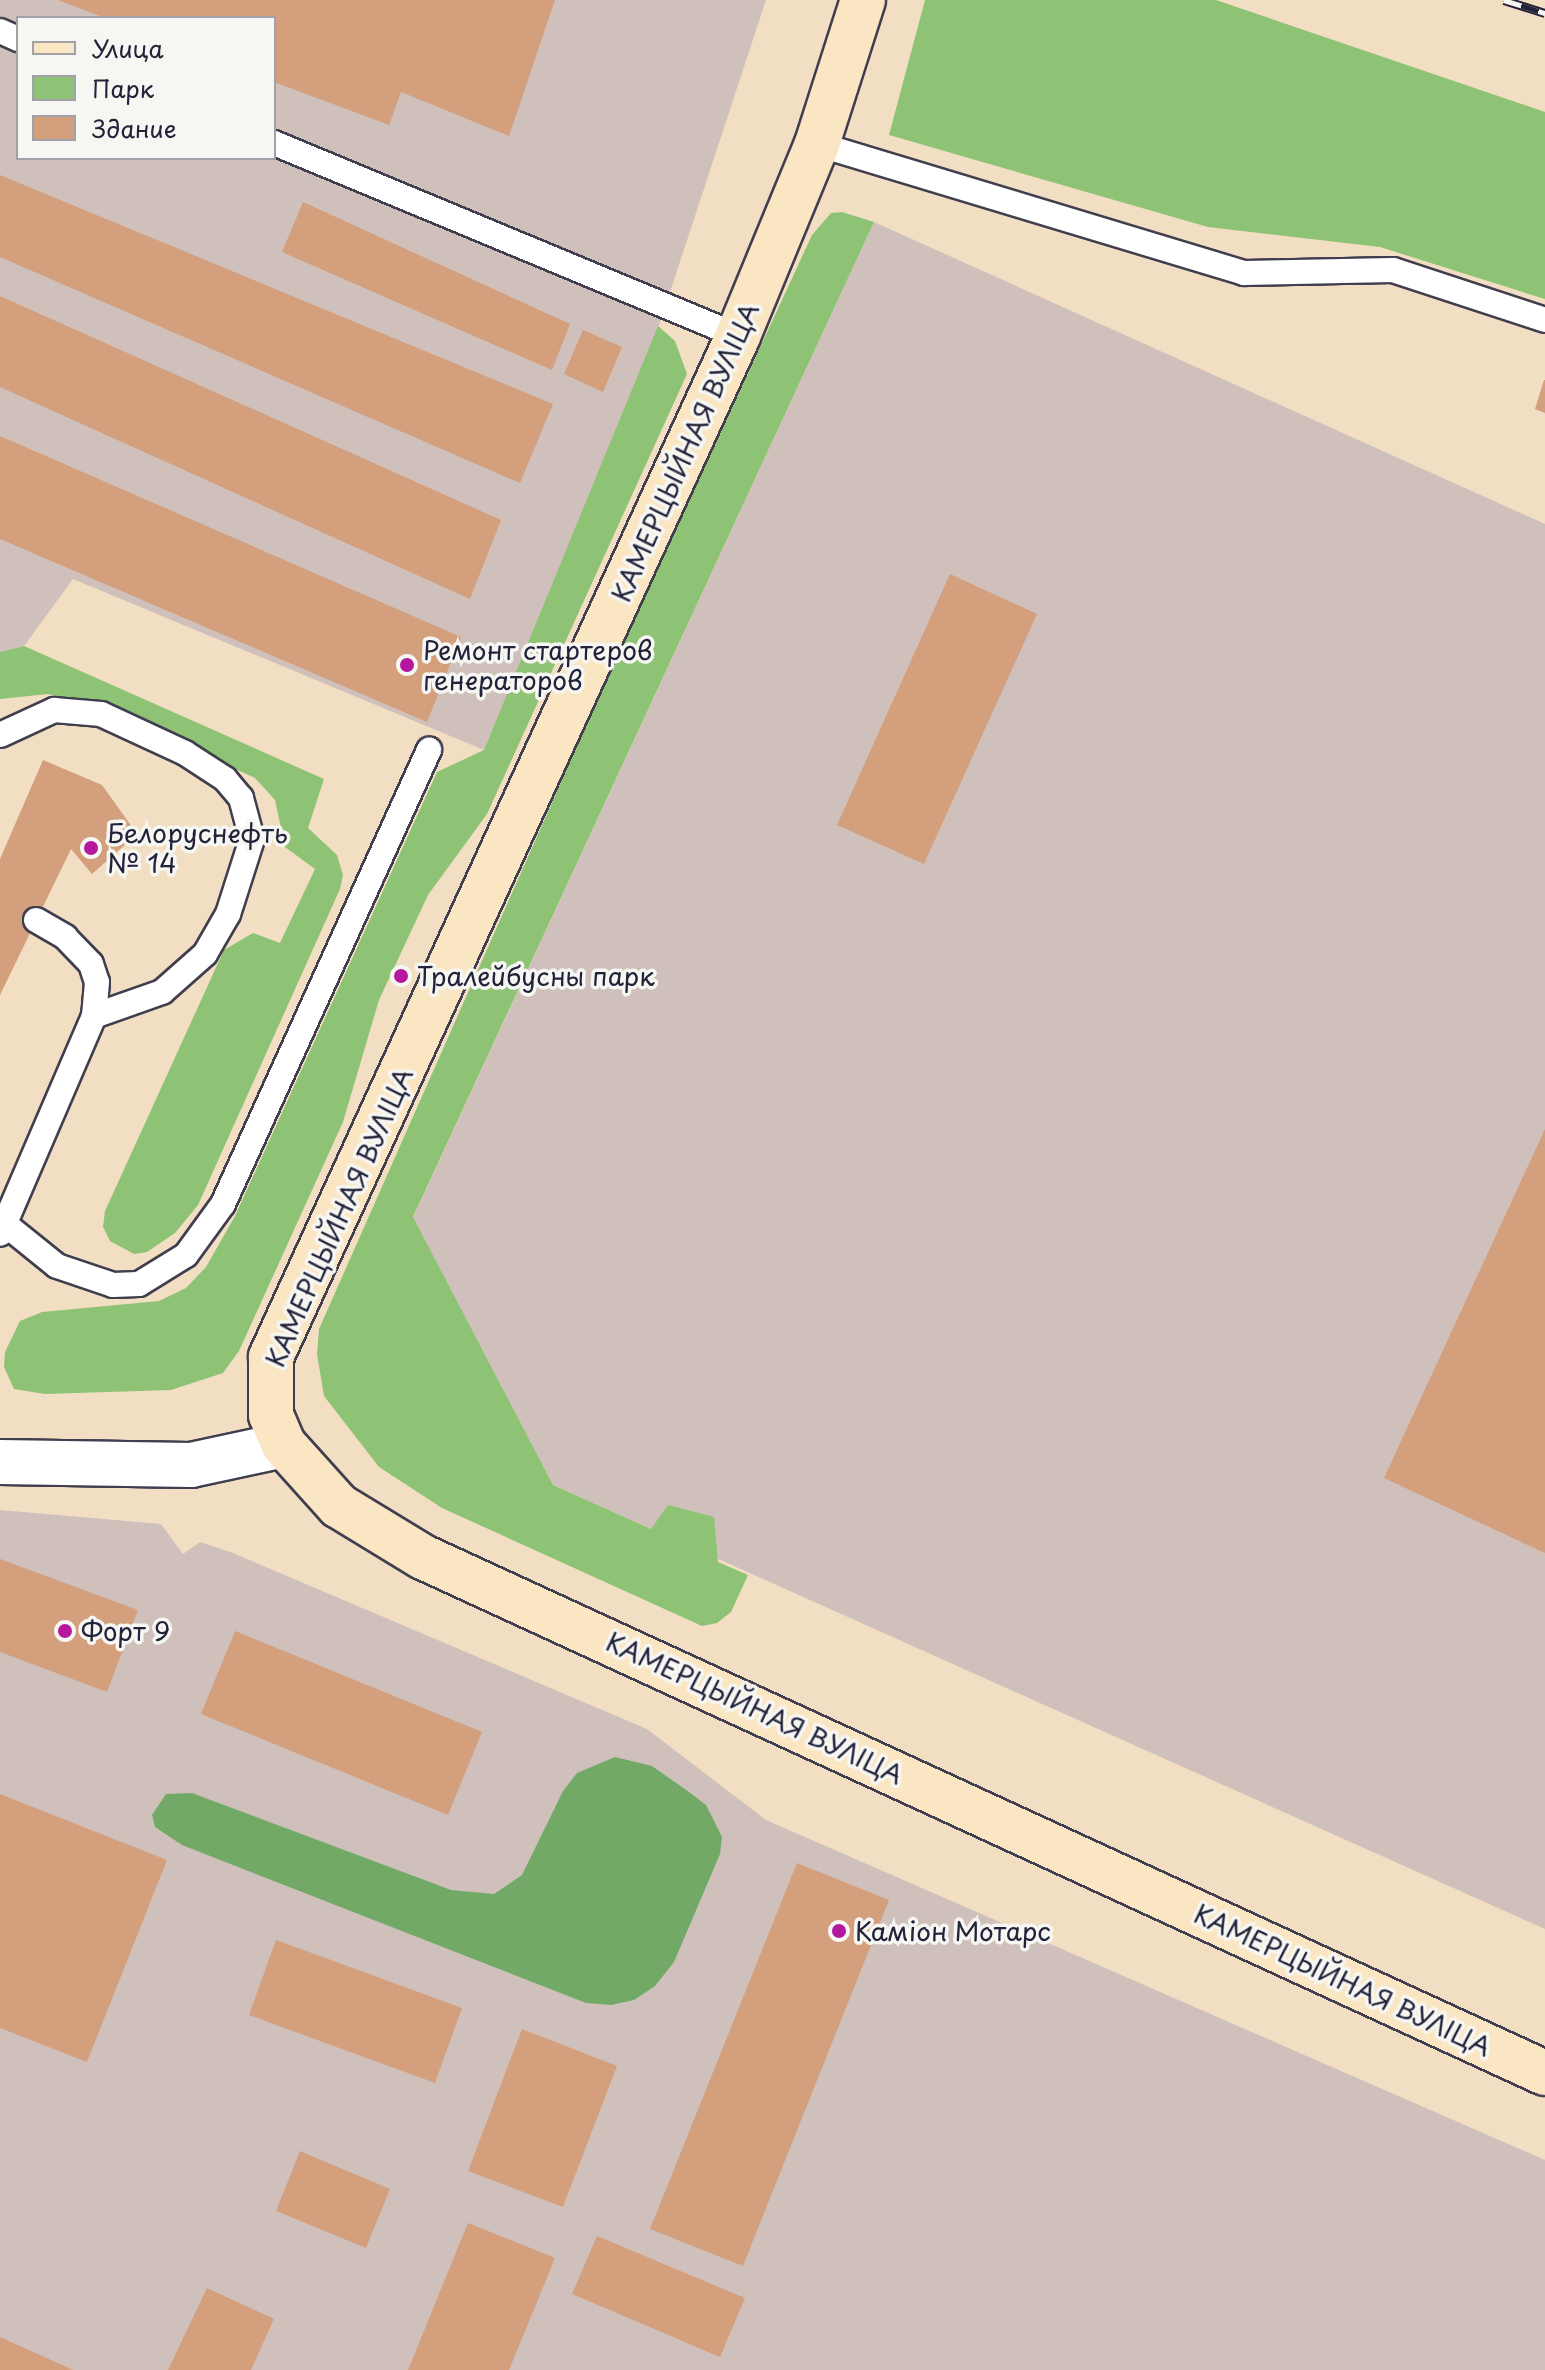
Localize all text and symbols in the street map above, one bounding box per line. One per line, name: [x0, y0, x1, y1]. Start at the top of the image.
legend: [16, 16, 276, 160]
text: Улица: [92, 30, 164, 66]
text: Парк: [92, 70, 154, 106]
text: Здание: [92, 110, 177, 146]
street label: КАМЕРЦЫЙНАЯ ВУЛІЦА: [605, 297, 765, 607]
place label: Ремонт стартеров генераторов: [423, 634, 653, 696]
marker: Ремонт стартеров генераторов: [398, 656, 416, 674]
place label: Белоруснефть № 14: [107, 817, 288, 878]
marker: Белоруснефть № 14: [82, 839, 100, 857]
place label: Тралейбусны парк: [417, 960, 655, 992]
marker: Тралейбусны парк: [392, 967, 410, 985]
street label: КАМЕРЦЫЙНАЯ ВУЛІЦА: [259, 1062, 419, 1372]
place label: Форт 9: [81, 1615, 169, 1647]
marker: Форт 9: [56, 1622, 74, 1640]
street label: КАМЕРЦЫЙНАЯ ВУЛІЦА: [601, 1625, 909, 1791]
street label: КАМЕРЦЫЙНАЯ ВУЛІЦА: [1189, 1897, 1497, 2063]
place label: Каміон Мотарс: [855, 1915, 1052, 1947]
marker: Каміон Мотарс: [830, 1922, 848, 1940]

